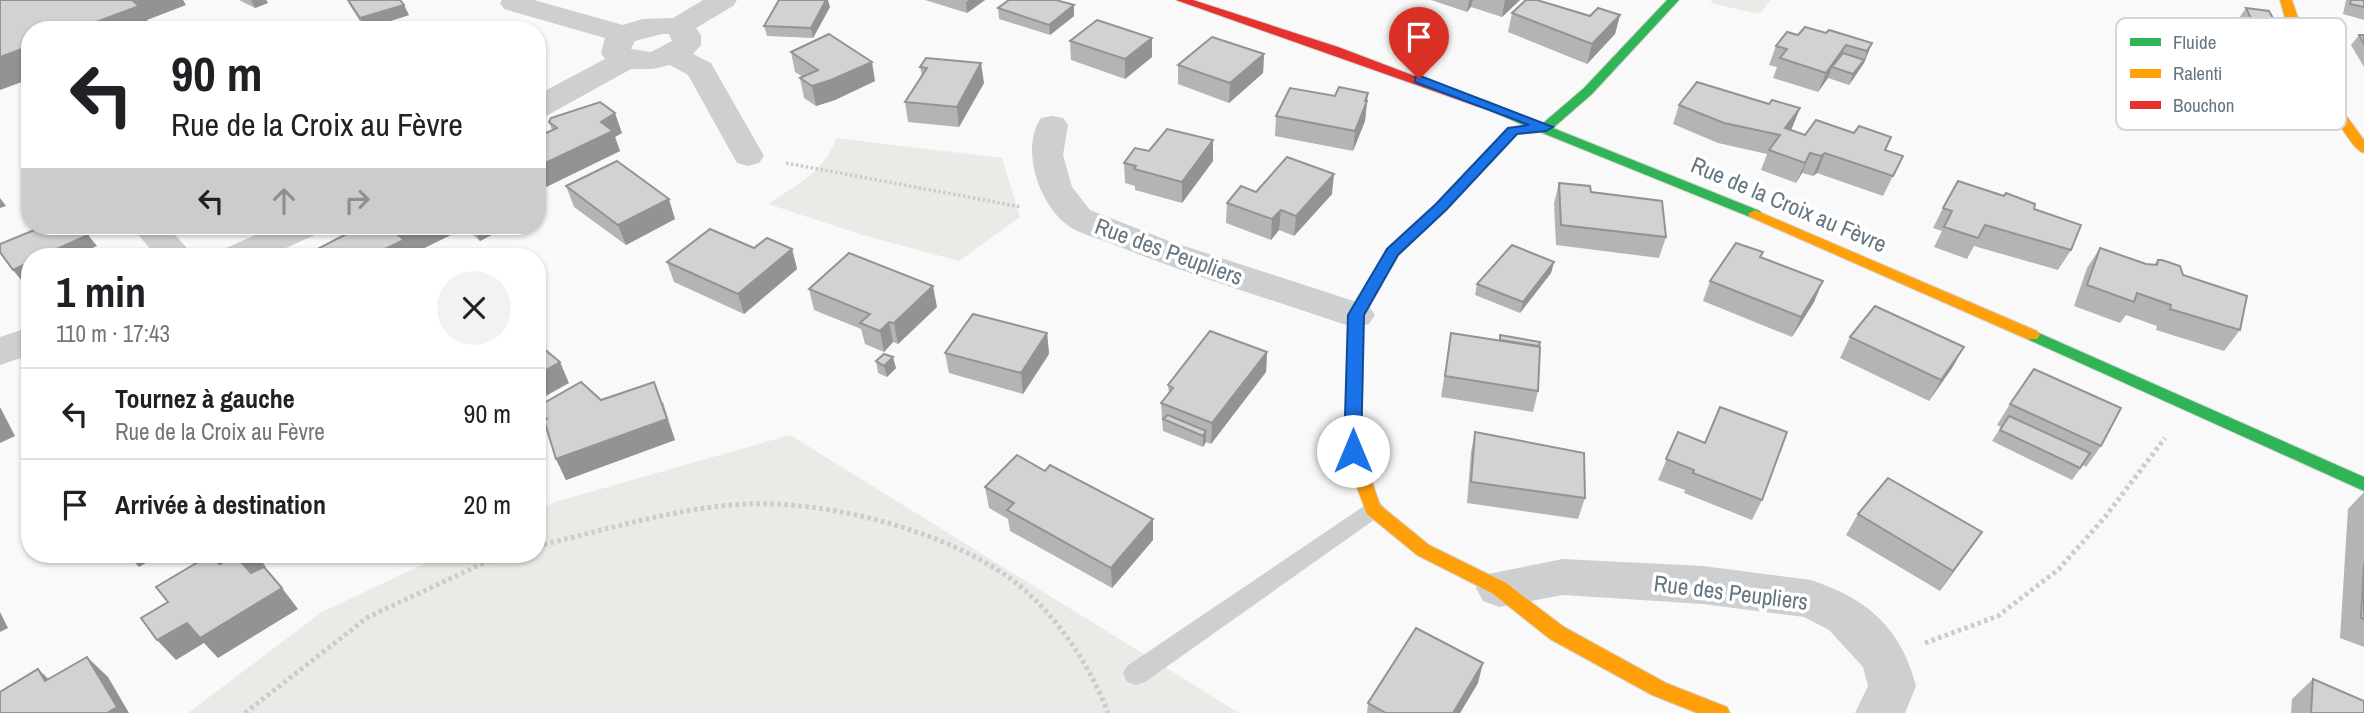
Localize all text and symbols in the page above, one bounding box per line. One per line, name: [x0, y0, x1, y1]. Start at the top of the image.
pin: [1389, 7, 1449, 79]
icon: arrive: [1400, 18, 1438, 56]
legend: [2116, 18, 2346, 130]
text: Fluide: [2173, 29, 2216, 55]
text: 90 m: [171, 40, 263, 106]
icon: left: [56, 49, 147, 140]
text: Ralenti: [2173, 60, 2222, 86]
text: Bouchon: [2173, 92, 2235, 118]
text: Rue de la Croix au Fèvre: [171, 103, 463, 146]
street label: Rue de la Croix au Fèvre: [1686, 149, 1892, 259]
icon: left: [192, 182, 230, 220]
icon: ahead: [265, 182, 303, 220]
icon: right: [338, 182, 376, 220]
street label: Rue des Peupliers: [1091, 210, 1247, 292]
text: 1 min: [56, 264, 146, 320]
button: close: [437, 271, 511, 345]
text: 110 m · 17:43: [56, 318, 170, 349]
text: Tournez à gauche: [115, 381, 295, 416]
icon: left: [56, 395, 94, 433]
text: 90 m: [464, 396, 511, 431]
position arrow: [1316, 414, 1390, 488]
text: Rue de la Croix au Fèvre: [115, 416, 325, 447]
icon: arrive: [56, 486, 94, 524]
text: Arrivée à destination: [115, 487, 326, 522]
text: 20 m: [464, 487, 511, 522]
street label: Rue des Peupliers: [1652, 567, 1810, 617]

